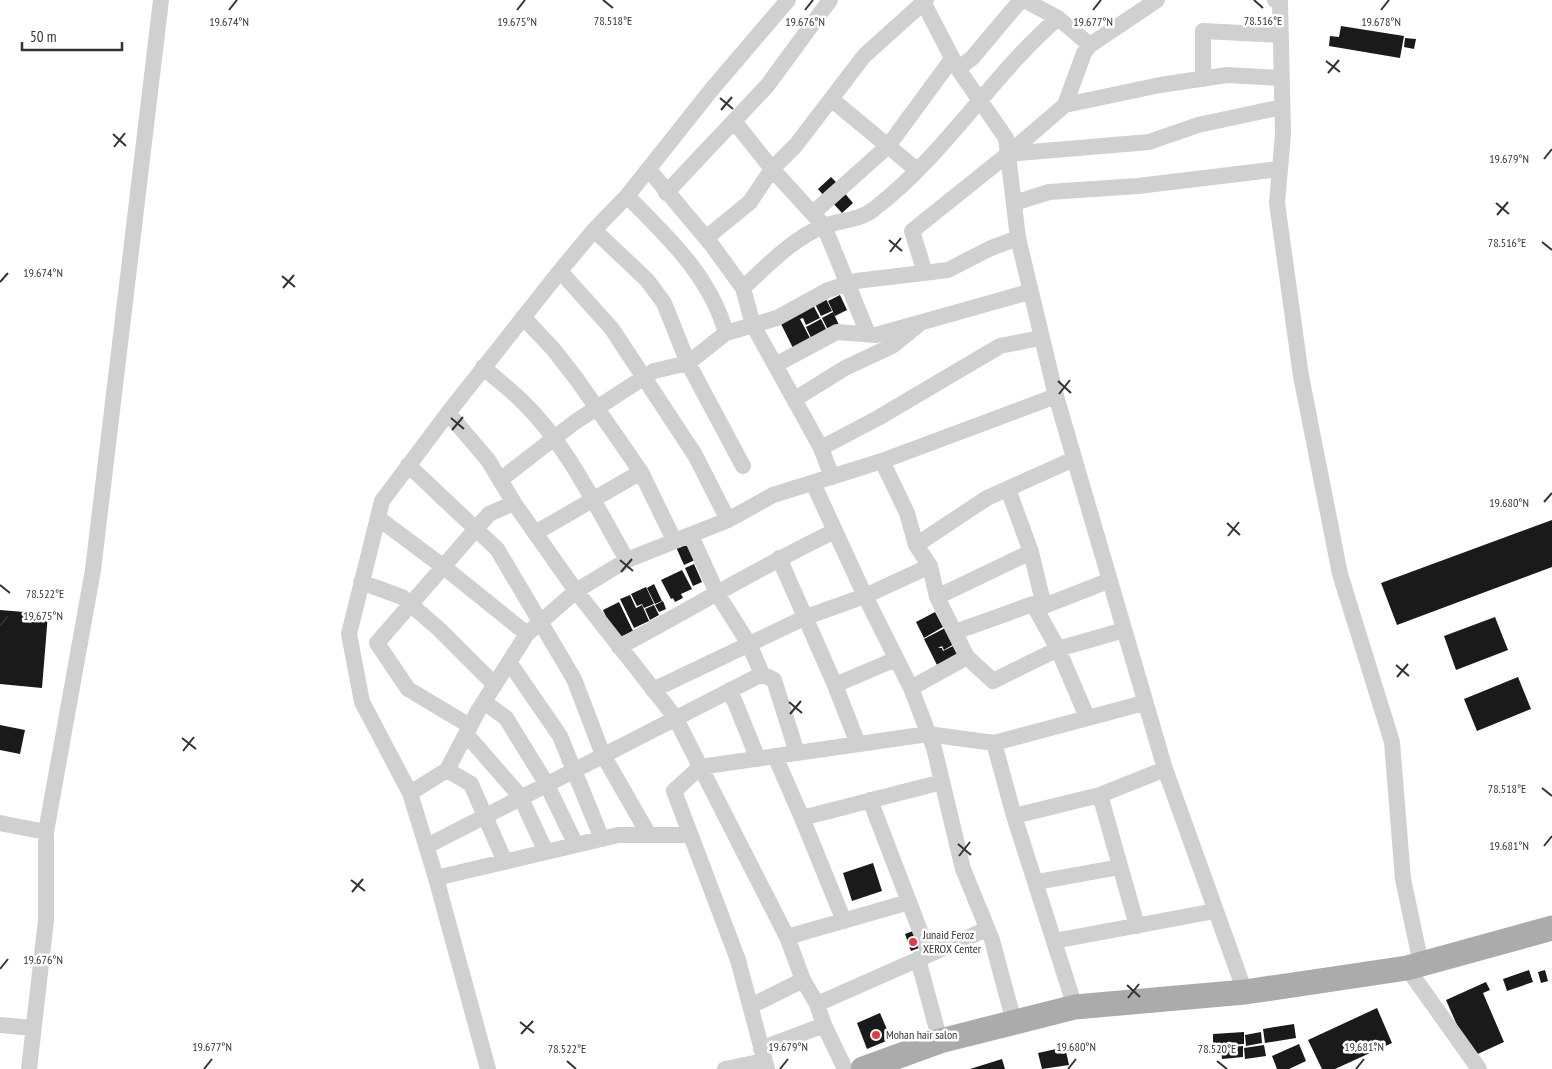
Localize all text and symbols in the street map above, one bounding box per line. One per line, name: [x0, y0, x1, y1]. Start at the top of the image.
text: 78.518°E: [594, 13, 632, 28]
text: 78.516°E: [1244, 13, 1282, 28]
text: 19.674°N: [209, 14, 249, 29]
text: 19.675°N: [497, 14, 537, 29]
text: 19.676°N: [785, 14, 825, 29]
text: 19.677°N: [1073, 14, 1113, 29]
text: 19.678°N: [1361, 14, 1401, 29]
scale bar: [22, 20, 122, 52]
text: 50 m: [30, 27, 56, 46]
text: 19.679°N: [1489, 151, 1529, 166]
text: 78.516°E: [1488, 235, 1526, 250]
text: 19.674°N: [23, 265, 63, 280]
text: 19.680°N: [1489, 495, 1529, 510]
text: 78.522°E: [26, 586, 64, 601]
text: 19.675°N: [23, 608, 63, 623]
text: 78.518°E: [1488, 781, 1526, 796]
text: 19.681°N: [1489, 838, 1529, 853]
place label: Junaid Feroz XEROX Center: [922, 927, 982, 956]
marker: Junaid Feroz XEROX Center: [907, 936, 919, 948]
text: 19.676°N: [23, 952, 63, 967]
place label: Mohan hair salon: [886, 1027, 957, 1042]
marker: Mohan hair salon: [870, 1029, 882, 1041]
text: 19.677°N: [192, 1039, 232, 1054]
text: 19.679°N: [768, 1039, 808, 1054]
text: 19.680°N: [1056, 1039, 1096, 1054]
text: 19.681°N: [1344, 1039, 1384, 1054]
text: 78.522°E: [548, 1041, 586, 1056]
text: 78.520°E: [1198, 1041, 1236, 1056]

